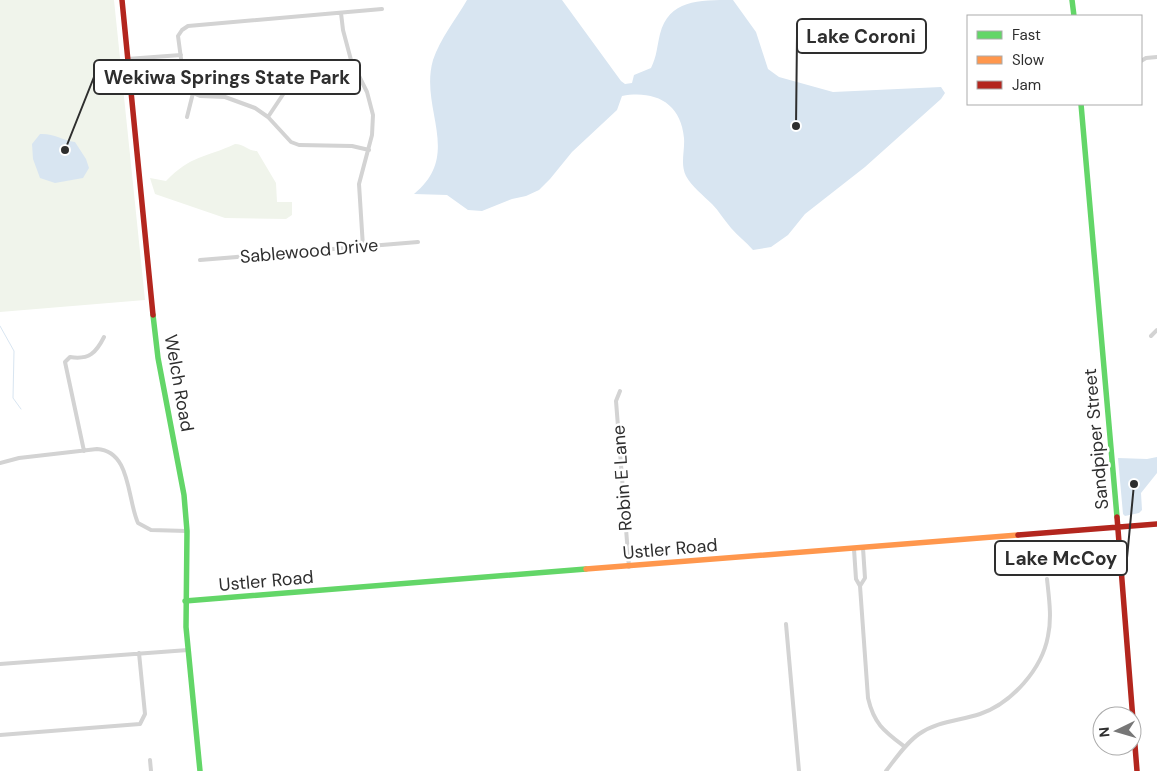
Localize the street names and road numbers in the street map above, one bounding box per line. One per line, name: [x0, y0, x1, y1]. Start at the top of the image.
street label: Sablewood Drive: [239, 233, 379, 269]
street label: Welch Road: [159, 333, 199, 433]
street label: Sandpiper Street: [1078, 368, 1114, 510]
street label: Robin E Lane: [606, 424, 638, 532]
street label: Ustler Road: [622, 533, 718, 565]
street label: Ustler Road: [218, 565, 314, 597]

